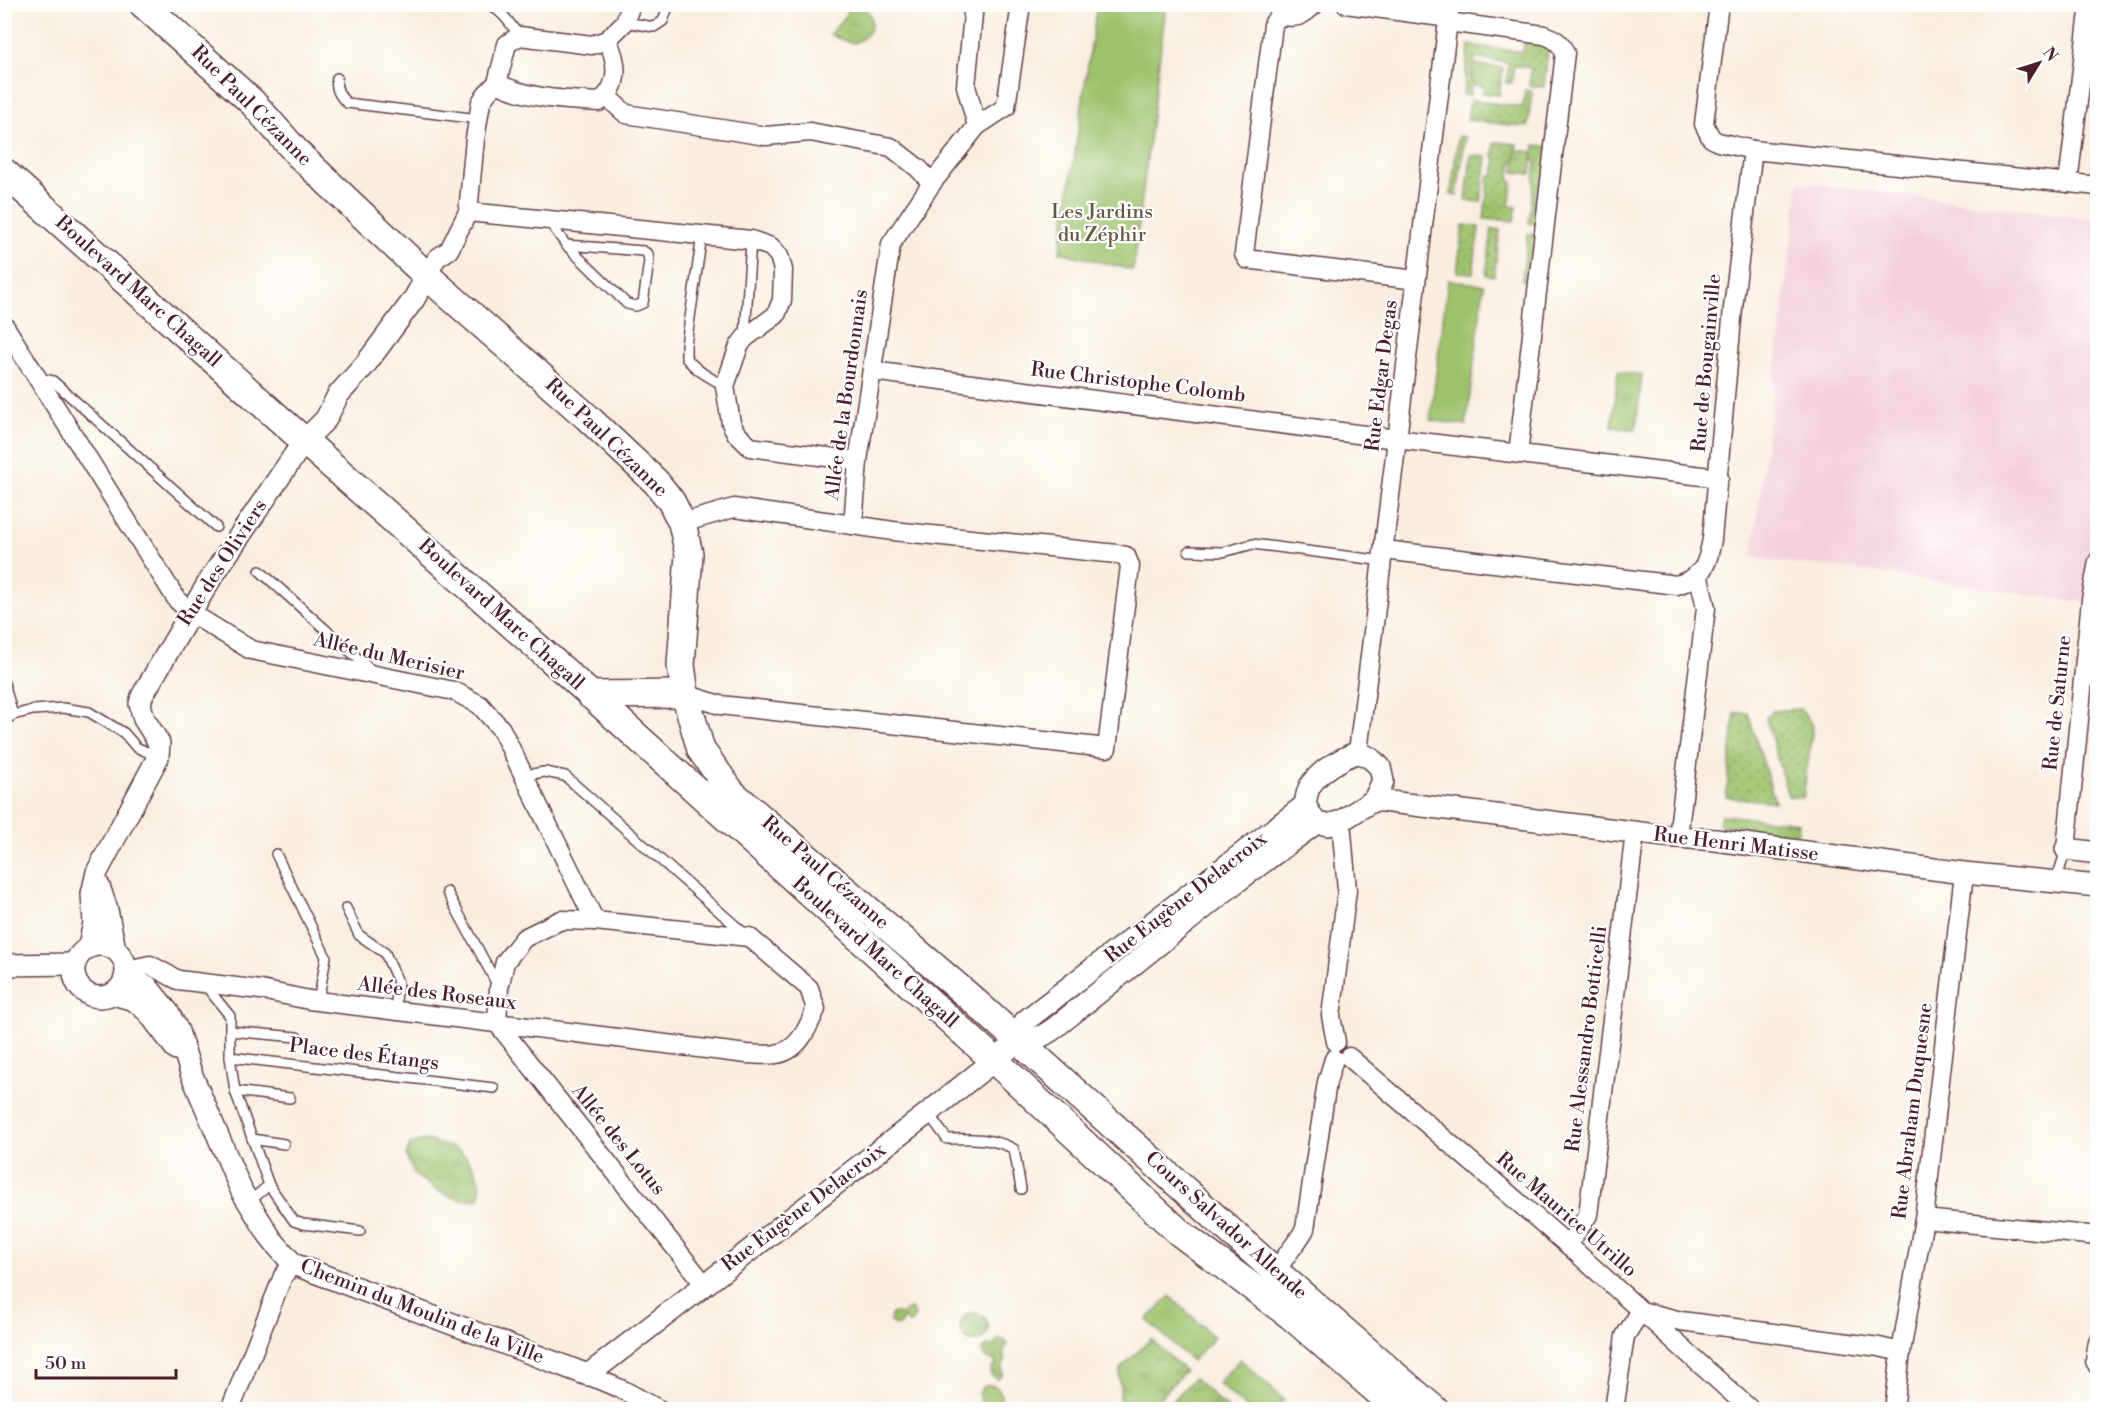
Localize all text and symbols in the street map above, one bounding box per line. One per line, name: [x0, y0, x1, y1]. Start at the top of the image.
north arrow: [2009, 33, 2069, 93]
street label: Rue Paul Cézanne: [185, 40, 317, 172]
text: N: [2038, 43, 2062, 66]
park label: Les Jardins du Zéphir: [1051, 200, 1153, 248]
street label: Boulevard Marc Chagall: [49, 210, 226, 373]
street label: Rue de Bougainville: [1687, 273, 1727, 453]
street label: Allée de la Bourdonnais: [820, 288, 874, 503]
street label: Rue Edgar Degas: [1360, 299, 1404, 453]
street label: Rue Christophe Colomb: [1029, 357, 1247, 409]
street label: Rue Paul Cézanne: [539, 373, 673, 503]
street label: Rue des Oliviers: [173, 495, 273, 631]
street label: Boulevard Marc Chagall: [412, 533, 589, 696]
street label: Allée du Merisier: [310, 627, 467, 687]
street label: Rue de Saturne: [2038, 634, 2078, 772]
street label: Rue Paul Cézanne: [756, 811, 894, 935]
street label: Rue Henri Matisse: [1652, 822, 1820, 868]
street label: Rue Eugène Delacroix: [1100, 826, 1273, 969]
street label: Boulevard Marc Chagall: [786, 871, 963, 1034]
street label: Rue Alessandro Botticelli: [1561, 924, 1613, 1154]
street label: Allée des Roseaux: [355, 972, 519, 1016]
street label: Rue Abraham Duquesne: [1887, 1001, 1939, 1221]
street label: Place des Étangs: [288, 1032, 440, 1077]
street label: Allée des Lotus: [565, 1079, 670, 1201]
street label: Rue Eugène Delacroix: [717, 1138, 892, 1278]
street label: Cours Salvador Allende: [1140, 1146, 1312, 1306]
street label: Rue Maurice Utrillo: [1490, 1147, 1642, 1283]
street label: Chemin du Moulin de la Ville: [297, 1254, 547, 1370]
scale bar: [36, 1342, 176, 1380]
text: 50 m: [45, 1352, 87, 1375]

